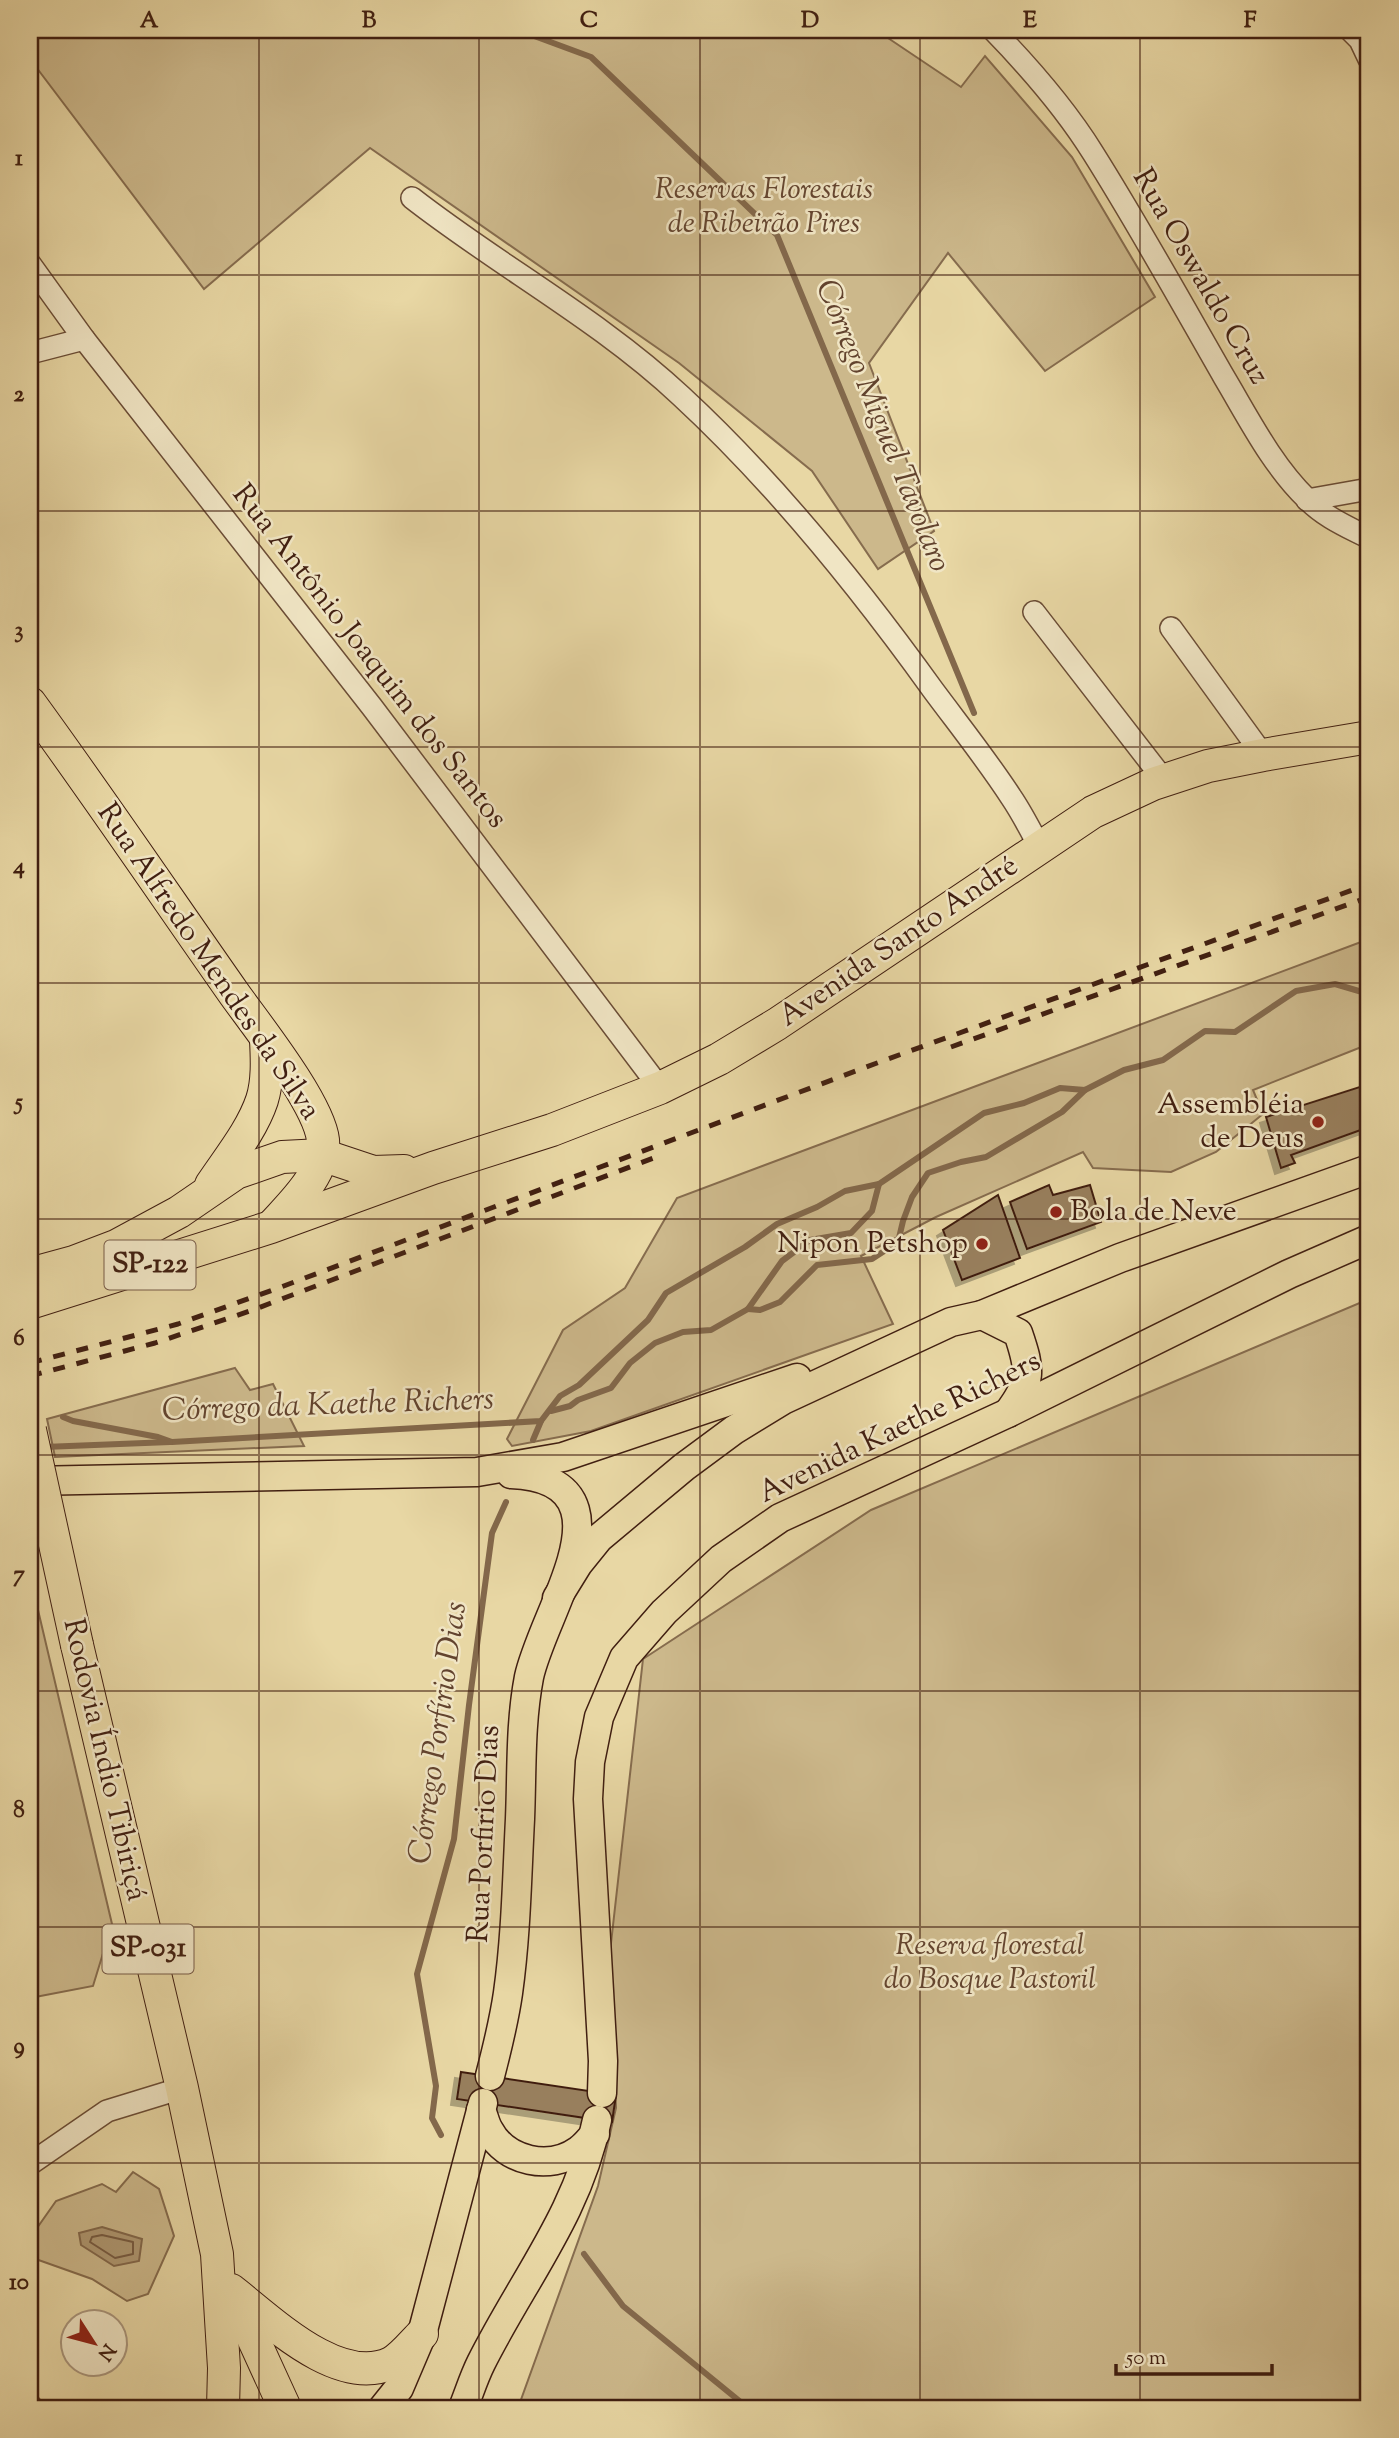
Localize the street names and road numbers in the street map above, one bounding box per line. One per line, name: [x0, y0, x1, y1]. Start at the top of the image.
street label: Rua Oswaldo Cruz: [1121, 161, 1279, 393]
street label: Rua Antônio Joaquim dos Santos: [221, 476, 517, 838]
street label: Rua Alfredo Mendes da Silva: [85, 795, 331, 1129]
street label: Avenida Santo André: [771, 846, 1027, 1038]
road number: SP-122: [104, 1240, 196, 1290]
street label: Avenida Kaethe Richers: [752, 1341, 1048, 1515]
street label: Rodovia Índio Tibiriçá: [51, 1614, 157, 1906]
street label: Rua Porfirio Dias: [458, 1724, 512, 1944]
road number: SP-031: [102, 1924, 194, 1974]

